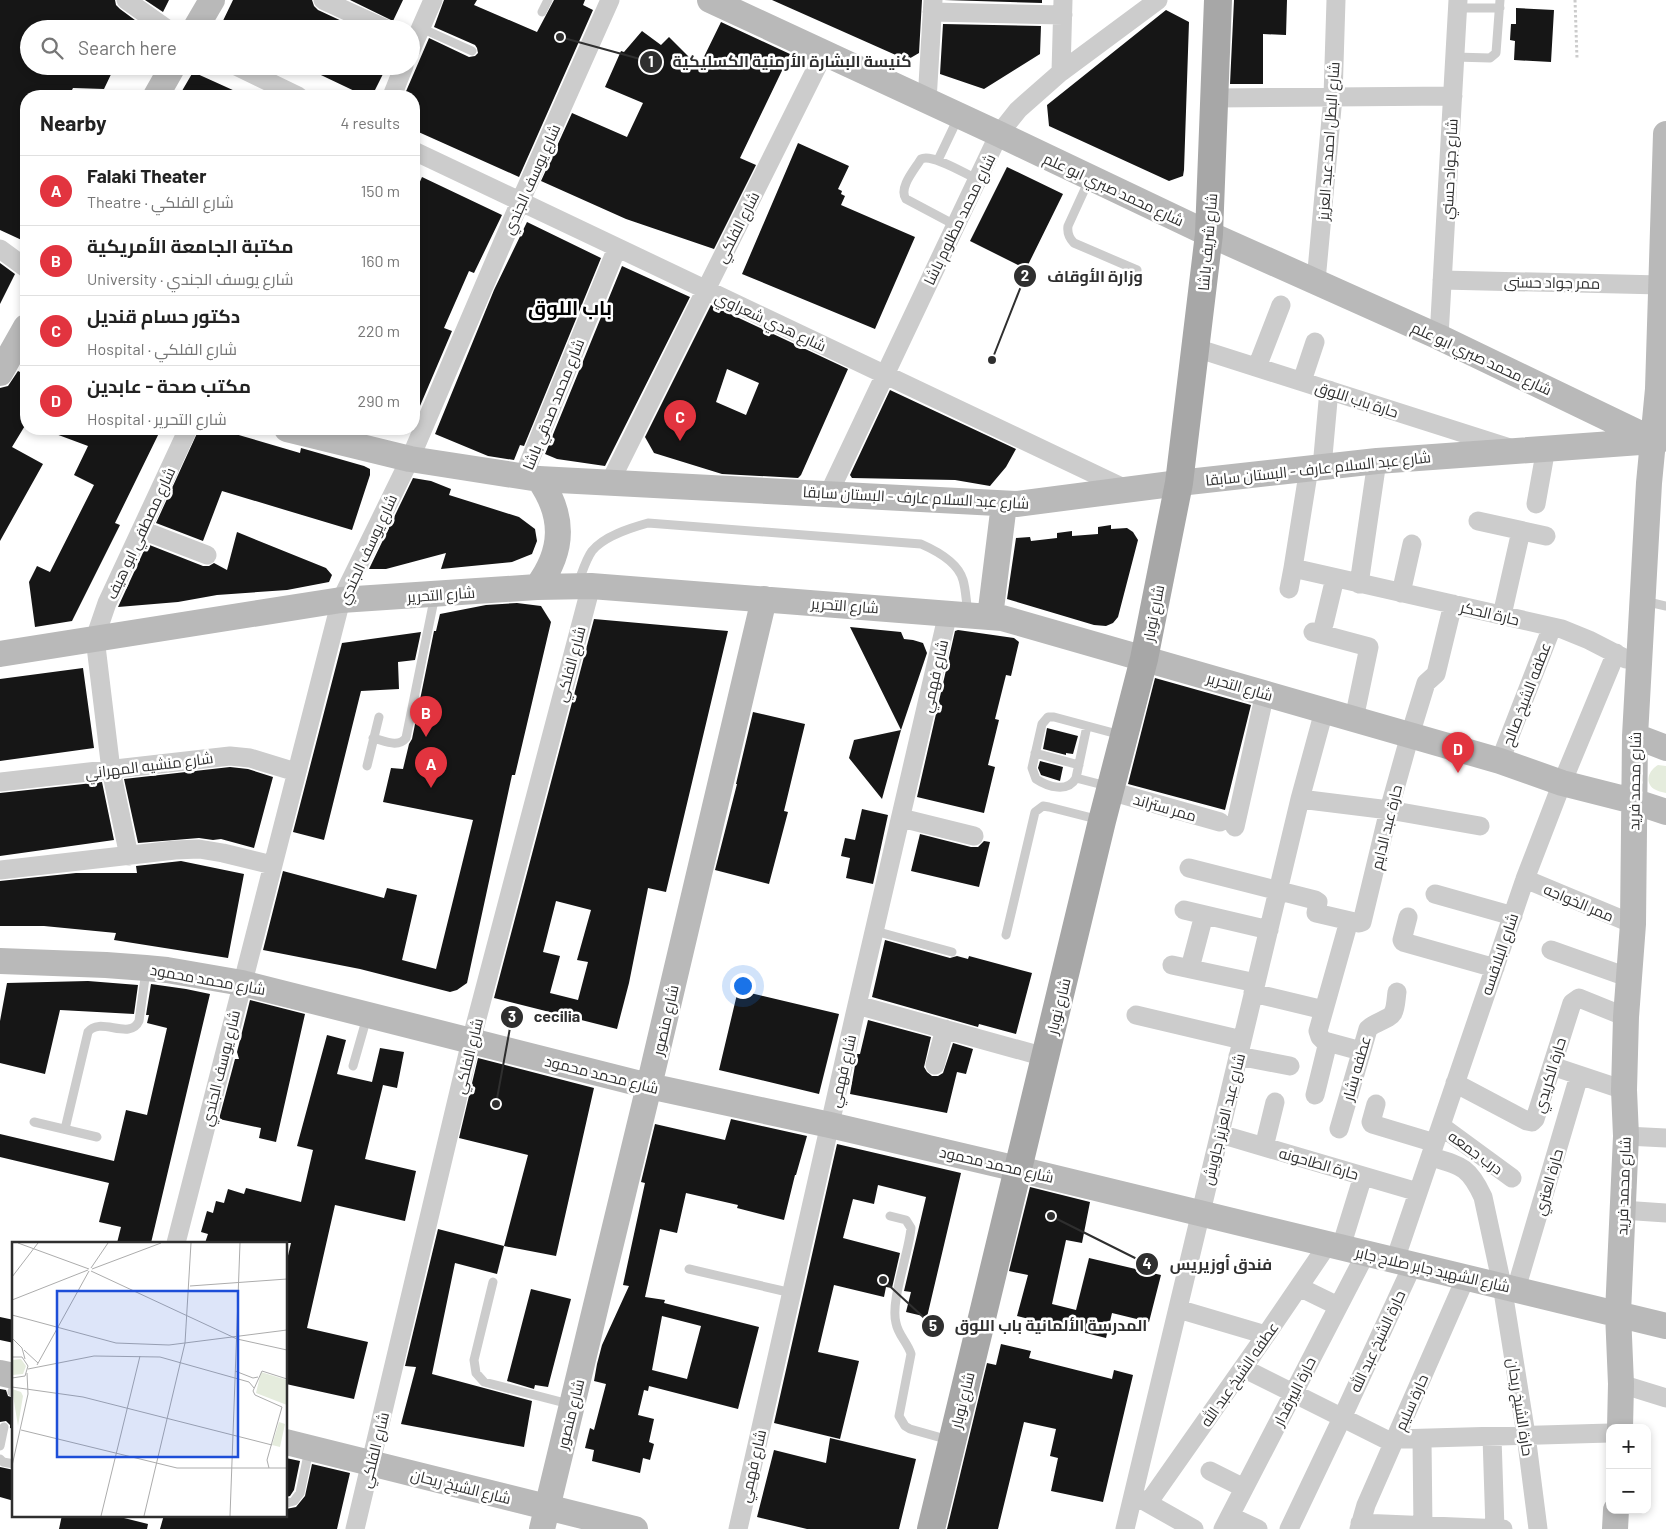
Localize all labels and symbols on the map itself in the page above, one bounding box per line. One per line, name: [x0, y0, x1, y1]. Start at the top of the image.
callout: كنيسة البشارة الأرمنية الكسليكية: [638, 46, 922, 77]
text: كنيسة البشارة الأرمنية الكسليكية: [673, 51, 911, 71]
text: 1: [648, 52, 654, 70]
street label: شارع البطل احمد عبد العزيز: [1313, 61, 1346, 222]
street label: شارع جواد حسني: [1437, 118, 1465, 220]
street label: شارع يوسف الجندي: [499, 121, 567, 239]
street label: شارع محمد صبري ابو علم: [1039, 149, 1187, 233]
street label: شارع محمد مظلوم باشا: [919, 150, 1001, 289]
street label: شارع الفلكي: [711, 188, 766, 267]
street label: شارع شريف باشا: [1194, 192, 1223, 292]
callout: وزارة الأوقاف: [1012, 261, 1153, 292]
text: 2: [1021, 266, 1029, 284]
text: وزارة الأوقاف: [1047, 266, 1143, 286]
street label: ممر جواد حسنى: [1504, 272, 1600, 294]
street label: شارع هدي شعراوي: [711, 287, 829, 358]
district label: باب اللوق: [528, 295, 612, 321]
street label: شارع محمد صبري ابو علم: [1407, 318, 1555, 402]
street label: شارع محمد صدقي باشا: [518, 336, 591, 474]
street label: حارة باب اللوق: [1313, 377, 1401, 423]
pin: C: [664, 400, 696, 441]
street label: شارع عبد السلام عارف - البستان سابقا: [1204, 447, 1432, 492]
street label: شارع مصطفي ابو هيف: [102, 464, 182, 604]
street label: شارع عبد السلام عارف - البستان سابقا: [802, 482, 1030, 515]
street label: شارع يوسف الجندي: [334, 491, 404, 608]
street label: شارع التحرير: [406, 583, 476, 608]
street label: شارع نوبار: [1139, 583, 1170, 644]
street label: شارع التحرير: [809, 594, 879, 619]
street label: حارة الحكر: [1458, 597, 1521, 629]
street label: شارع الفلكي: [551, 624, 593, 705]
street label: شارع فهمي: [917, 638, 955, 715]
street label: عطفه الشيخ صالح: [1498, 640, 1557, 749]
street label: شارع التحرير: [1203, 668, 1275, 707]
pin: B: [410, 696, 442, 737]
street label: شارع محمد فريد: [1624, 731, 1647, 831]
pin: D: [1442, 732, 1474, 773]
pin: A: [415, 747, 447, 788]
street label: شارع منشيه المهراني: [84, 748, 215, 786]
street label: حارة عبد الدايم: [1367, 783, 1407, 872]
street label: ممر ستراند: [1131, 789, 1199, 826]
street label: ممر الخواجه: [1541, 879, 1617, 926]
street label: شارع البلاقسه: [1477, 911, 1524, 998]
street label: شارع محمد محمود: [148, 960, 267, 1001]
your location: [730, 973, 756, 999]
street label: شارع نوبار: [1042, 976, 1077, 1038]
street label: شارع منصور: [648, 983, 685, 1059]
callout: cecilia: [499, 1001, 591, 1032]
text: cecilia: [534, 1006, 580, 1025]
text: 3: [508, 1007, 516, 1025]
street label: شارع يوسف الجندي: [197, 1008, 247, 1129]
street label: شارع الفلكي: [450, 1016, 490, 1097]
street label: شارع فهمي: [825, 1033, 863, 1110]
street label: عطفه بشار: [1338, 1033, 1375, 1104]
street label: حارة الكريدي: [1529, 1035, 1573, 1116]
street label: شارع محمد محمود: [543, 1051, 661, 1100]
street label: شارع عبد العزيز جاويش: [1198, 1051, 1251, 1187]
street label: درب جمعه: [1445, 1126, 1507, 1179]
street label: شارع محمد فريد: [1612, 1136, 1637, 1236]
street label: شارع محمد محمود: [937, 1142, 1056, 1189]
street label: حارة الطاحونه: [1277, 1143, 1361, 1184]
street label: حارة العتري: [1530, 1147, 1570, 1219]
inset map: [12, 1242, 288, 1516]
street label: شارع الشهيد جابر صلاح جابر: [1352, 1242, 1512, 1298]
callout: فندق أوزيريس: [1134, 1249, 1282, 1280]
text: 4: [1142, 1254, 1152, 1272]
text: فندق أوزيريس: [1170, 1254, 1272, 1274]
street label: حارة الشيخ عبد الله: [1345, 1287, 1411, 1396]
callout: المدرسة الألمانية باب اللوق: [920, 1310, 1158, 1341]
text: المدرسة الألمانية باب اللوق: [955, 1315, 1147, 1335]
text: 5: [929, 1316, 937, 1334]
street label: عطفه الشيخ عبد الله: [1196, 1318, 1284, 1431]
street label: حارة البيرقدار: [1268, 1353, 1320, 1430]
street label: حارة الشيخ ريحان: [1501, 1357, 1538, 1458]
street label: شارع نوبار: [946, 1370, 981, 1432]
street label: حارة سليم: [1391, 1371, 1433, 1434]
street label: شارع منصور: [552, 1377, 590, 1453]
street label: شارع الفلكي: [356, 1410, 396, 1491]
street label: شارع فهمي: [735, 1428, 773, 1505]
street label: شارع الشيخ ريحان: [408, 1465, 513, 1510]

